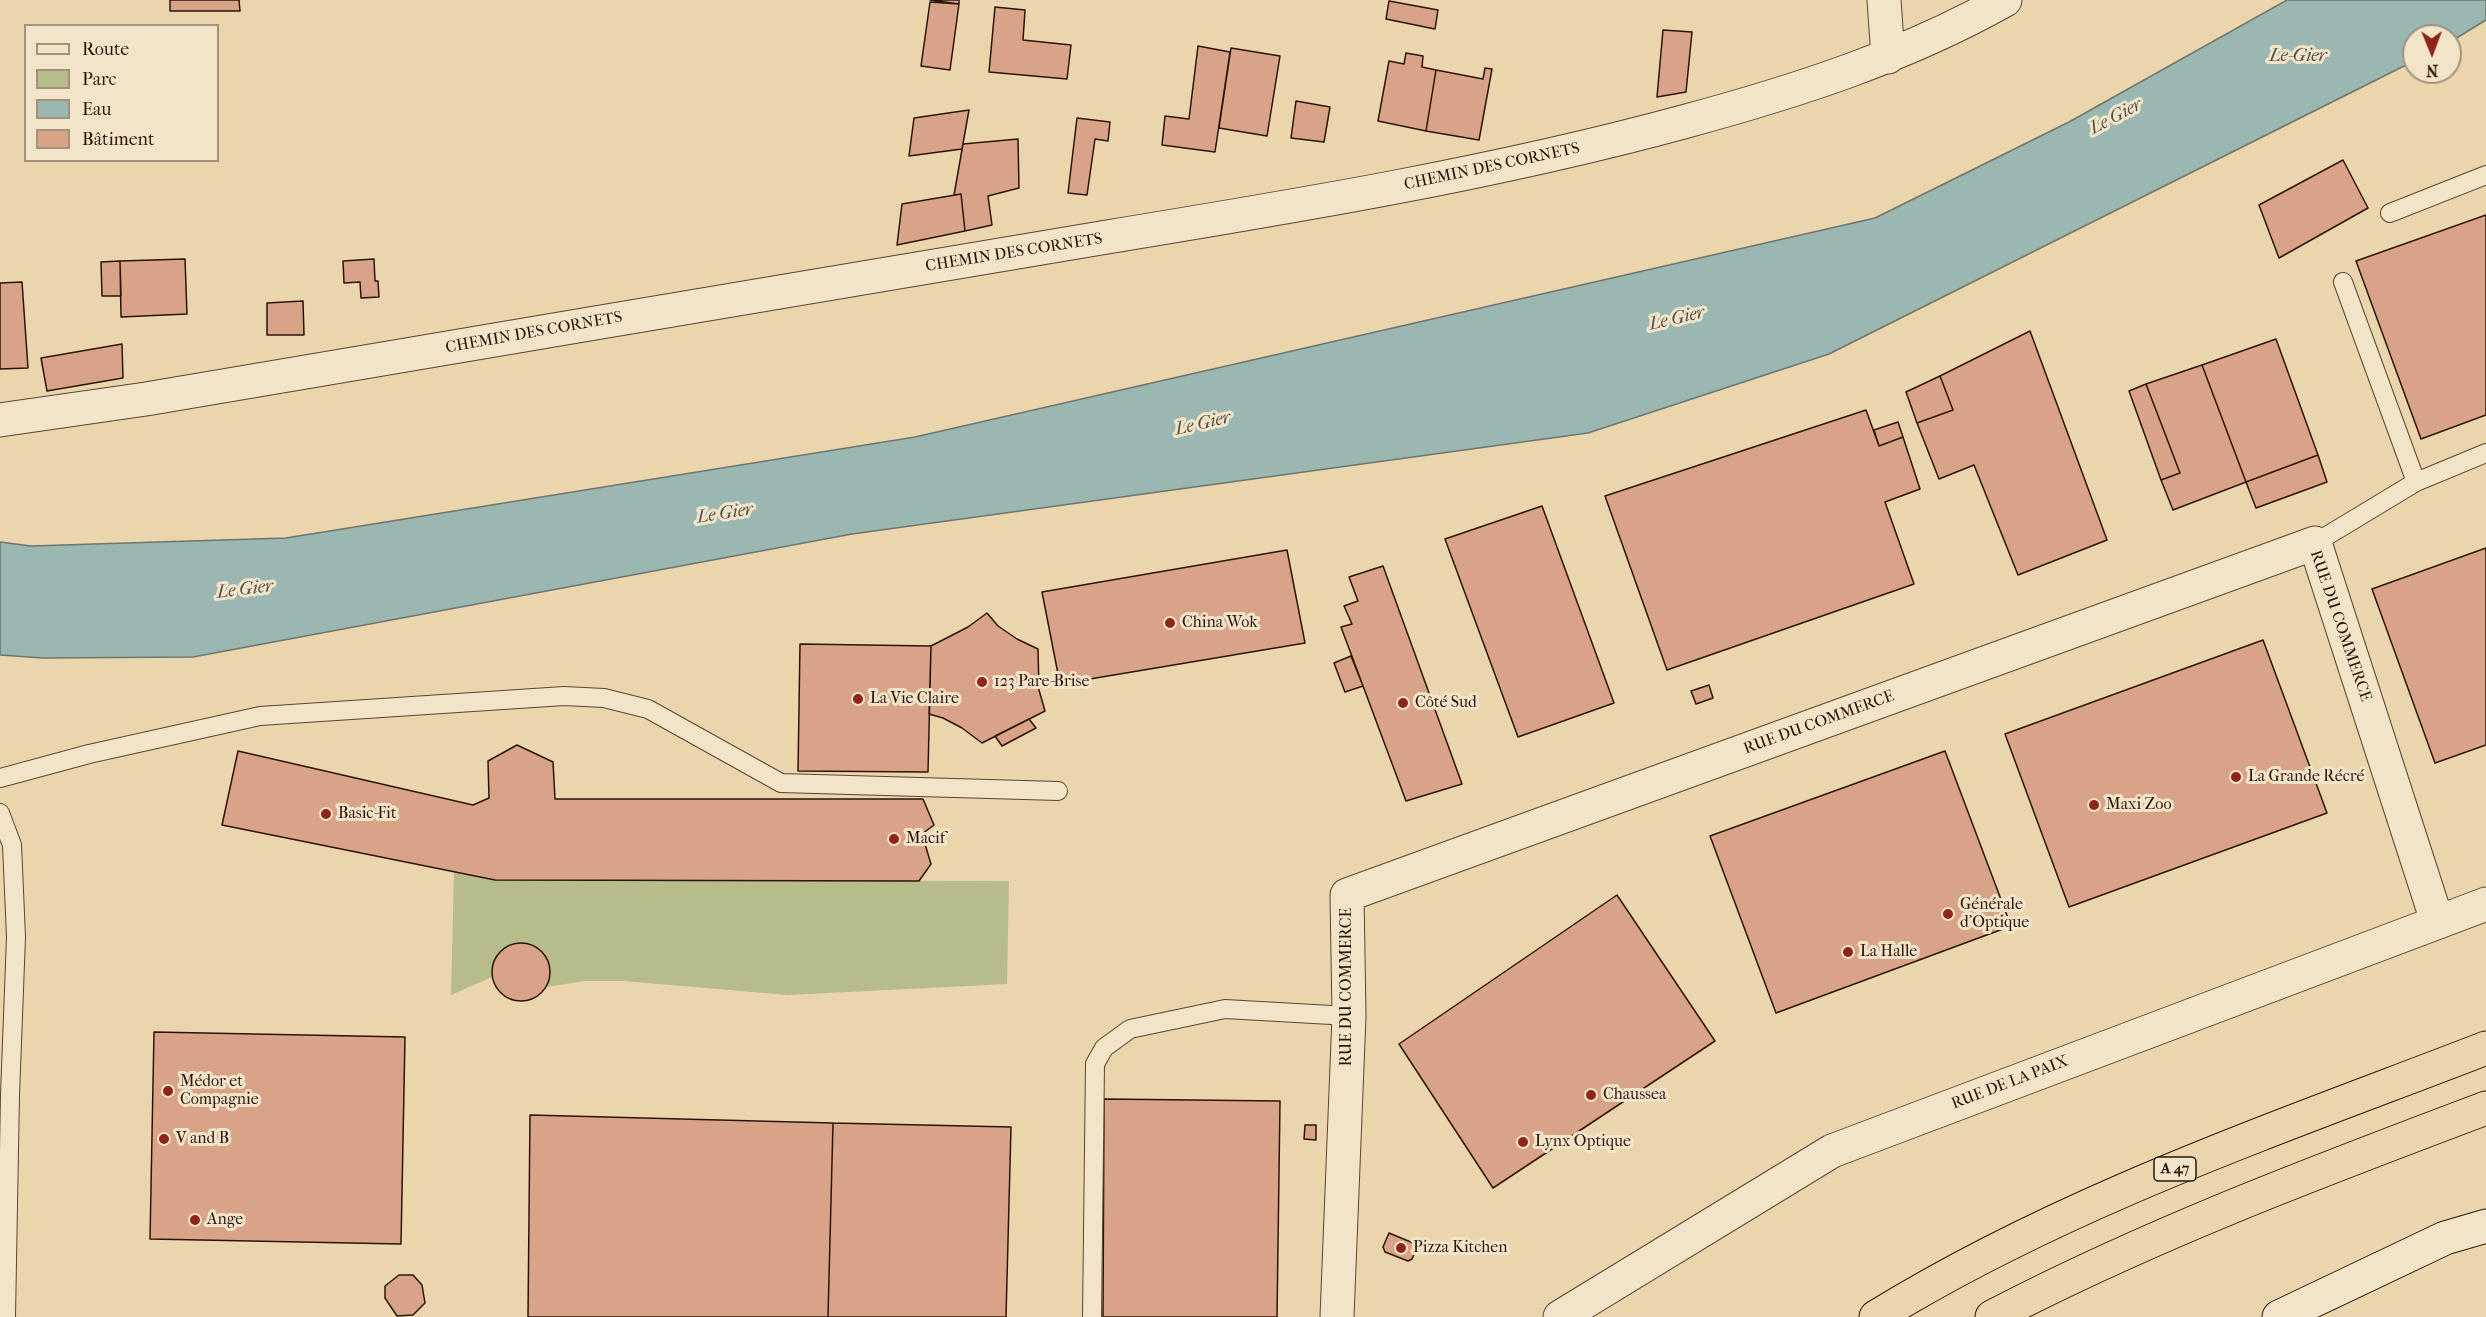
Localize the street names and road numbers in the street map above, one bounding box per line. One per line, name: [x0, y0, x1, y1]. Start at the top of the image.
street label: CHEMIN DES CORNETS: [1402, 139, 1582, 195]
street label: CHEMIN DES CORNETS: [924, 230, 1104, 276]
street label: CHEMIN DES CORNETS: [444, 308, 624, 358]
street label: RUE DU COMMERCE: [2305, 548, 2375, 704]
street label: RUE DU COMMERCE: [1741, 687, 1897, 759]
street label: RUE DU COMMERCE: [1337, 908, 1357, 1066]
street label: RUE DE LA PAIX: [1949, 1052, 2071, 1114]
road number: A 47: [2154, 1157, 2196, 1181]

